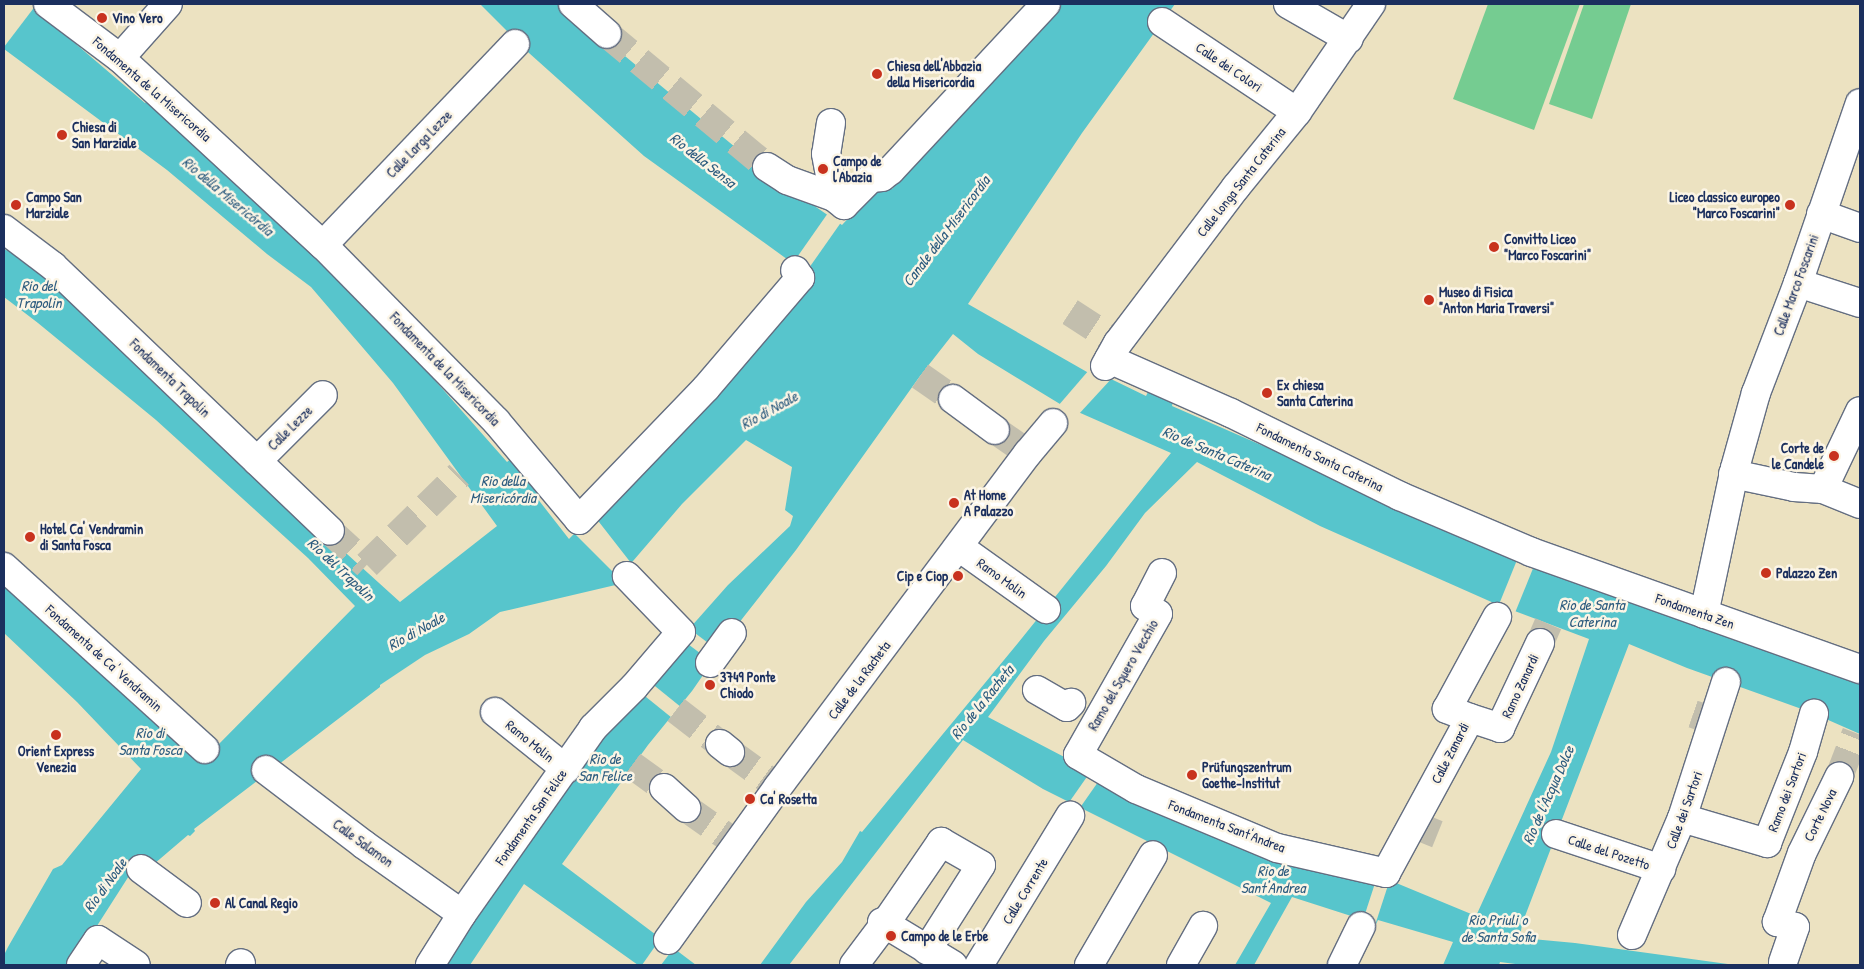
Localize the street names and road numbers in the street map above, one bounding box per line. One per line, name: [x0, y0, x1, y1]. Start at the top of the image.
street label: Fondamenta de la Misericordia: [89, 33, 215, 145]
street label: Calle dei Colori: [1193, 39, 1265, 95]
street label: Calle Larga Lezze: [383, 107, 455, 181]
street label: Calle longa Santa Caterina: [1193, 124, 1289, 240]
street label: Calle Marco Foscarini: [1770, 232, 1822, 338]
street label: Fondamenta de la Misericordia: [386, 309, 504, 429]
street label: Fondamenta Trapolin: [126, 335, 214, 421]
street label: Calle Lezze: [264, 402, 316, 454]
street label: Fondamenta Santa Caterina: [1254, 419, 1386, 495]
street label: Ramo Molin: [974, 554, 1030, 602]
street label: Fondamenta Zen: [1653, 590, 1737, 632]
street label: Fondamenta de Ca' Vendramin: [42, 601, 166, 715]
street label: Ramo del Squero Vecchio: [1084, 616, 1162, 734]
street label: Calle de la Racheta: [824, 638, 894, 722]
street label: Ramo Zanardi: [1498, 651, 1542, 721]
street label: Ramo Molin: [502, 716, 558, 766]
street label: Calle Zanardi: [1427, 720, 1473, 786]
street label: Ramo dei Sartori: [1764, 750, 1810, 834]
street label: Fondamenta San Felice: [492, 766, 570, 868]
street label: Calle dei Sartori: [1662, 769, 1706, 851]
street label: Corte Nova: [1800, 786, 1840, 844]
street label: Fondamenta Sant'Andrea: [1166, 796, 1288, 856]
street label: Calle Salamon: [330, 815, 396, 871]
street label: Calle del Pozetto: [1566, 831, 1652, 873]
street label: Calle Corrente: [999, 855, 1051, 927]

